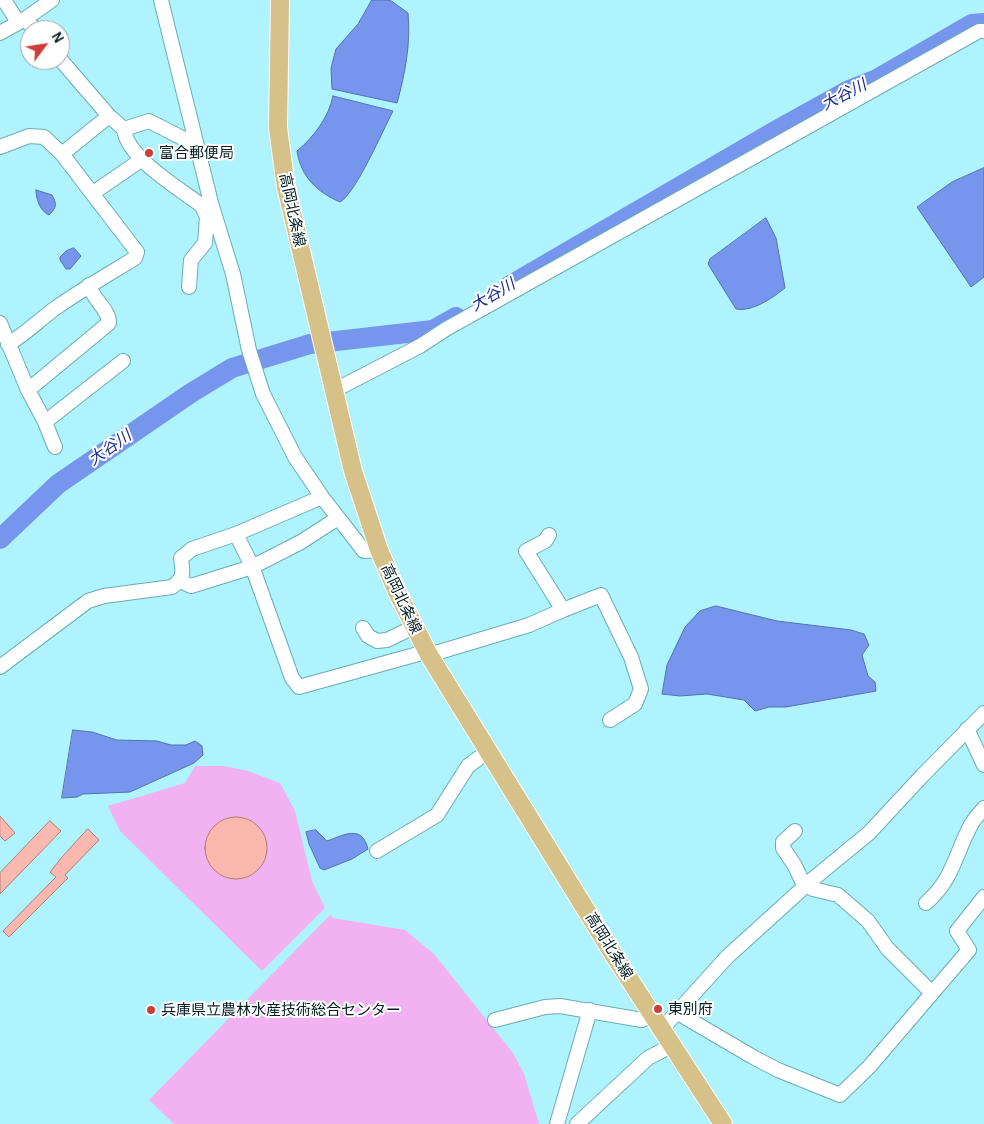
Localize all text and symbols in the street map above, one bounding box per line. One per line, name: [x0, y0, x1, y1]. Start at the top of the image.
north arrow: [20, 20, 70, 70]
text: N: [48, 30, 66, 46]
water label: 大谷川: [818, 76, 870, 114]
place label: 富合郵便局: [159, 144, 234, 162]
marker: 富合郵便局: [143, 147, 155, 159]
street label: 高岡北条線: [275, 171, 309, 249]
water label: 大谷川: [467, 275, 519, 315]
water label: 大谷川: [85, 426, 135, 470]
street label: 高岡北条線: [377, 561, 425, 637]
street label: 高岡北条線: [581, 909, 637, 983]
place label: 東別府: [668, 1000, 713, 1018]
place label: 兵庫県立農林水産技術総合センター: [161, 1001, 401, 1019]
marker: 東別府: [652, 1003, 664, 1015]
marker: 兵庫県立農林水産技術総合センター: [145, 1004, 157, 1016]

